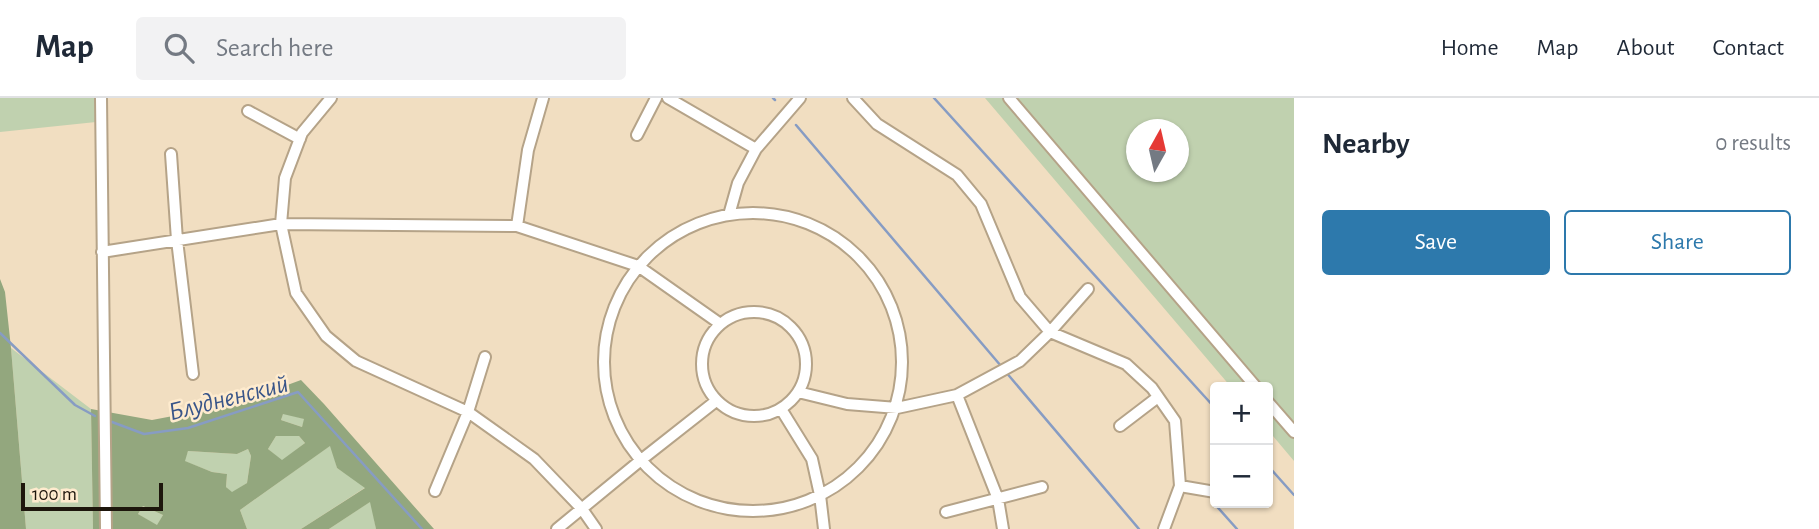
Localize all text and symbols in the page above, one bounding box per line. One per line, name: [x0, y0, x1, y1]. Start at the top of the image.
search box: [136, 17, 626, 80]
icon: search: [160, 29, 198, 67]
text: Map: [35, 31, 94, 64]
text: Search here: [216, 35, 334, 61]
text: Home: [1441, 36, 1499, 60]
text: Map: [1537, 36, 1579, 60]
text: About: [1617, 36, 1674, 60]
text: Contact: [1712, 36, 1784, 60]
north arrow: [1126, 119, 1189, 182]
text: Nearby: [1322, 129, 1410, 159]
text: 0 results: [1715, 132, 1791, 155]
button: Save: [1322, 210, 1550, 275]
button: Share: [1564, 210, 1791, 275]
water label: Блудненский: [166, 371, 291, 425]
map controls: [1210, 382, 1273, 508]
button: +: [1210, 382, 1273, 445]
button: −: [1210, 445, 1273, 508]
scale bar: [21, 480, 163, 512]
text: 100 m: [32, 485, 77, 504]

